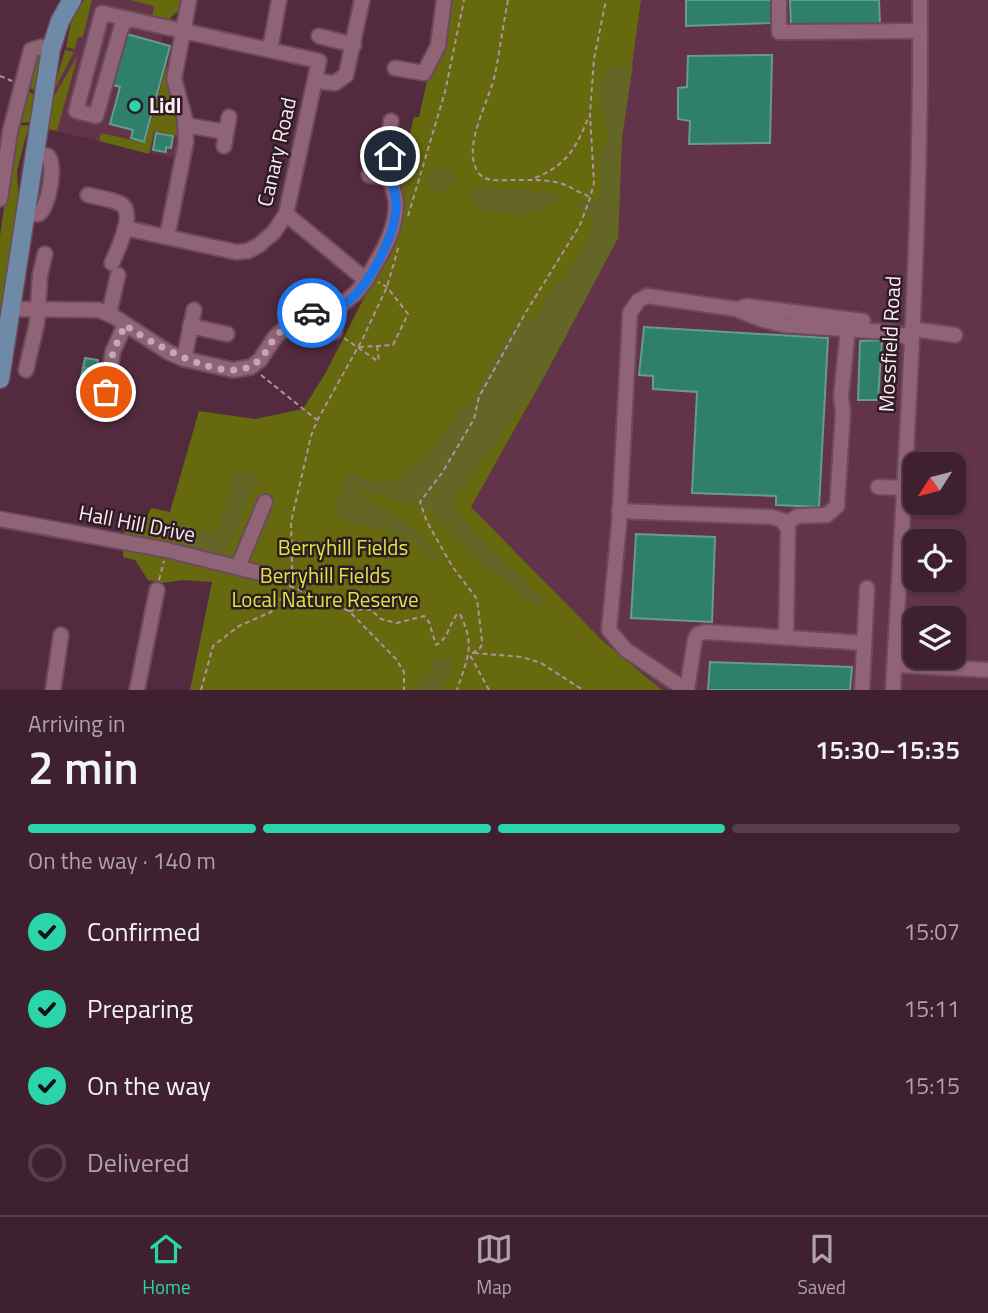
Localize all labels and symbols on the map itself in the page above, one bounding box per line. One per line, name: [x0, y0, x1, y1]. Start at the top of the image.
place label: Lidl: [149, 89, 182, 121]
street label: Canary Road: [248, 94, 304, 210]
marker: Lidl: [127, 98, 143, 114]
pin: [360, 126, 420, 186]
street label: Mossfield Road: [869, 275, 909, 413]
courier: [277, 278, 347, 348]
pin: [76, 362, 136, 422]
north arrow: [903, 452, 966, 514]
street label: Hall Hill Drive: [76, 496, 198, 550]
park label: Berryhill Fields: [278, 531, 408, 563]
park label: Berryhill Fields Local Nature Reserve: [231, 559, 419, 615]

